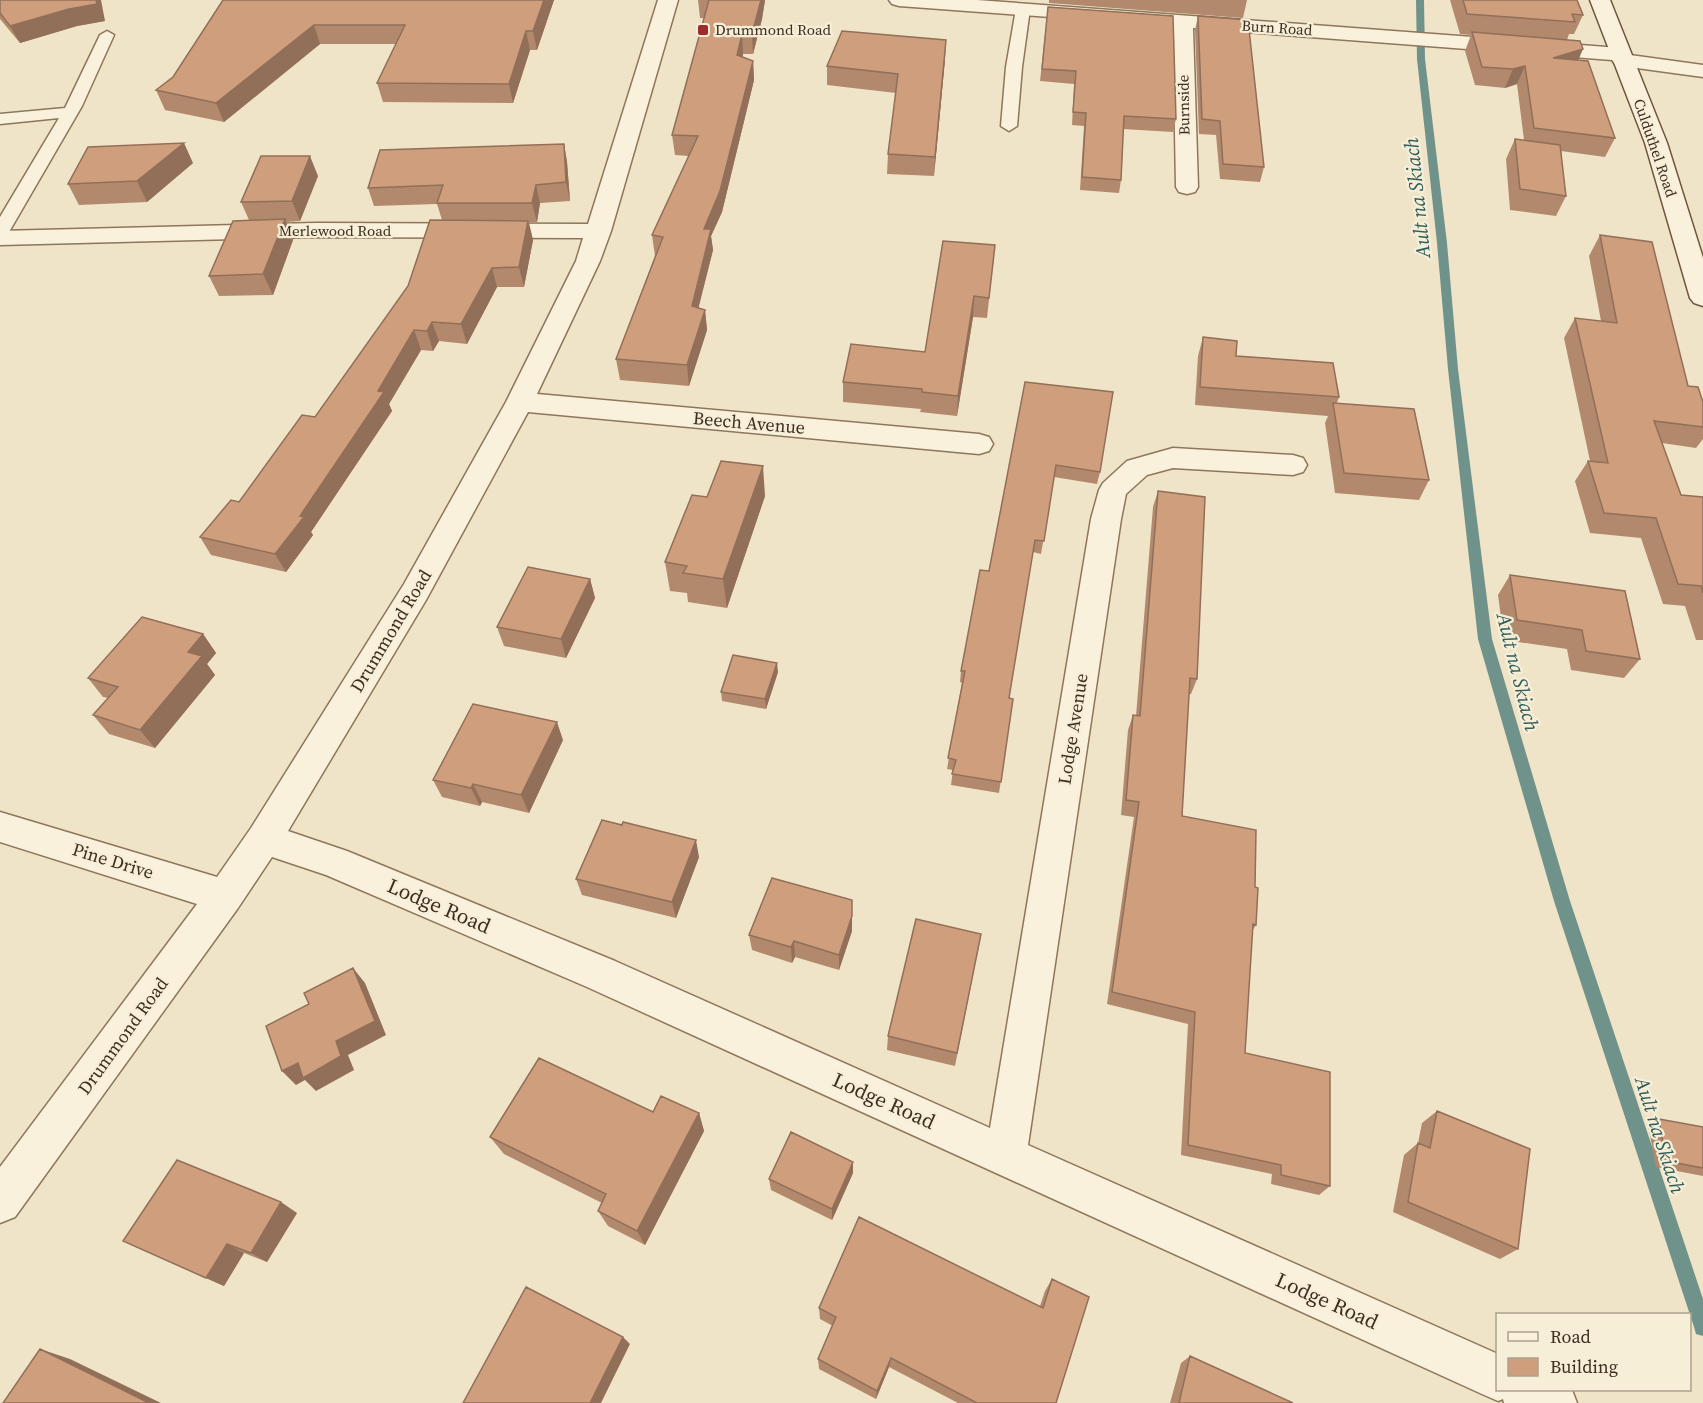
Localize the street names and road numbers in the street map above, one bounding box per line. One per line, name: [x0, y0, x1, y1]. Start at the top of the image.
street label: Burn Road: [1241, 15, 1314, 40]
street label: Burnside: [1172, 74, 1195, 135]
street label: Culduthel Road: [1629, 96, 1682, 200]
street label: Merlewood Road: [279, 220, 392, 241]
street label: Beech Avenue: [692, 405, 806, 440]
street label: Drummond Road: [344, 565, 437, 697]
street label: Lodge Avenue: [1051, 672, 1094, 786]
street label: Pine Drive: [69, 836, 157, 885]
street label: Lodge Road: [383, 871, 495, 940]
street label: Drummond Road: [72, 972, 174, 1099]
street label: Lodge Road: [828, 1065, 940, 1136]
street label: Lodge Road: [1271, 1265, 1383, 1336]

